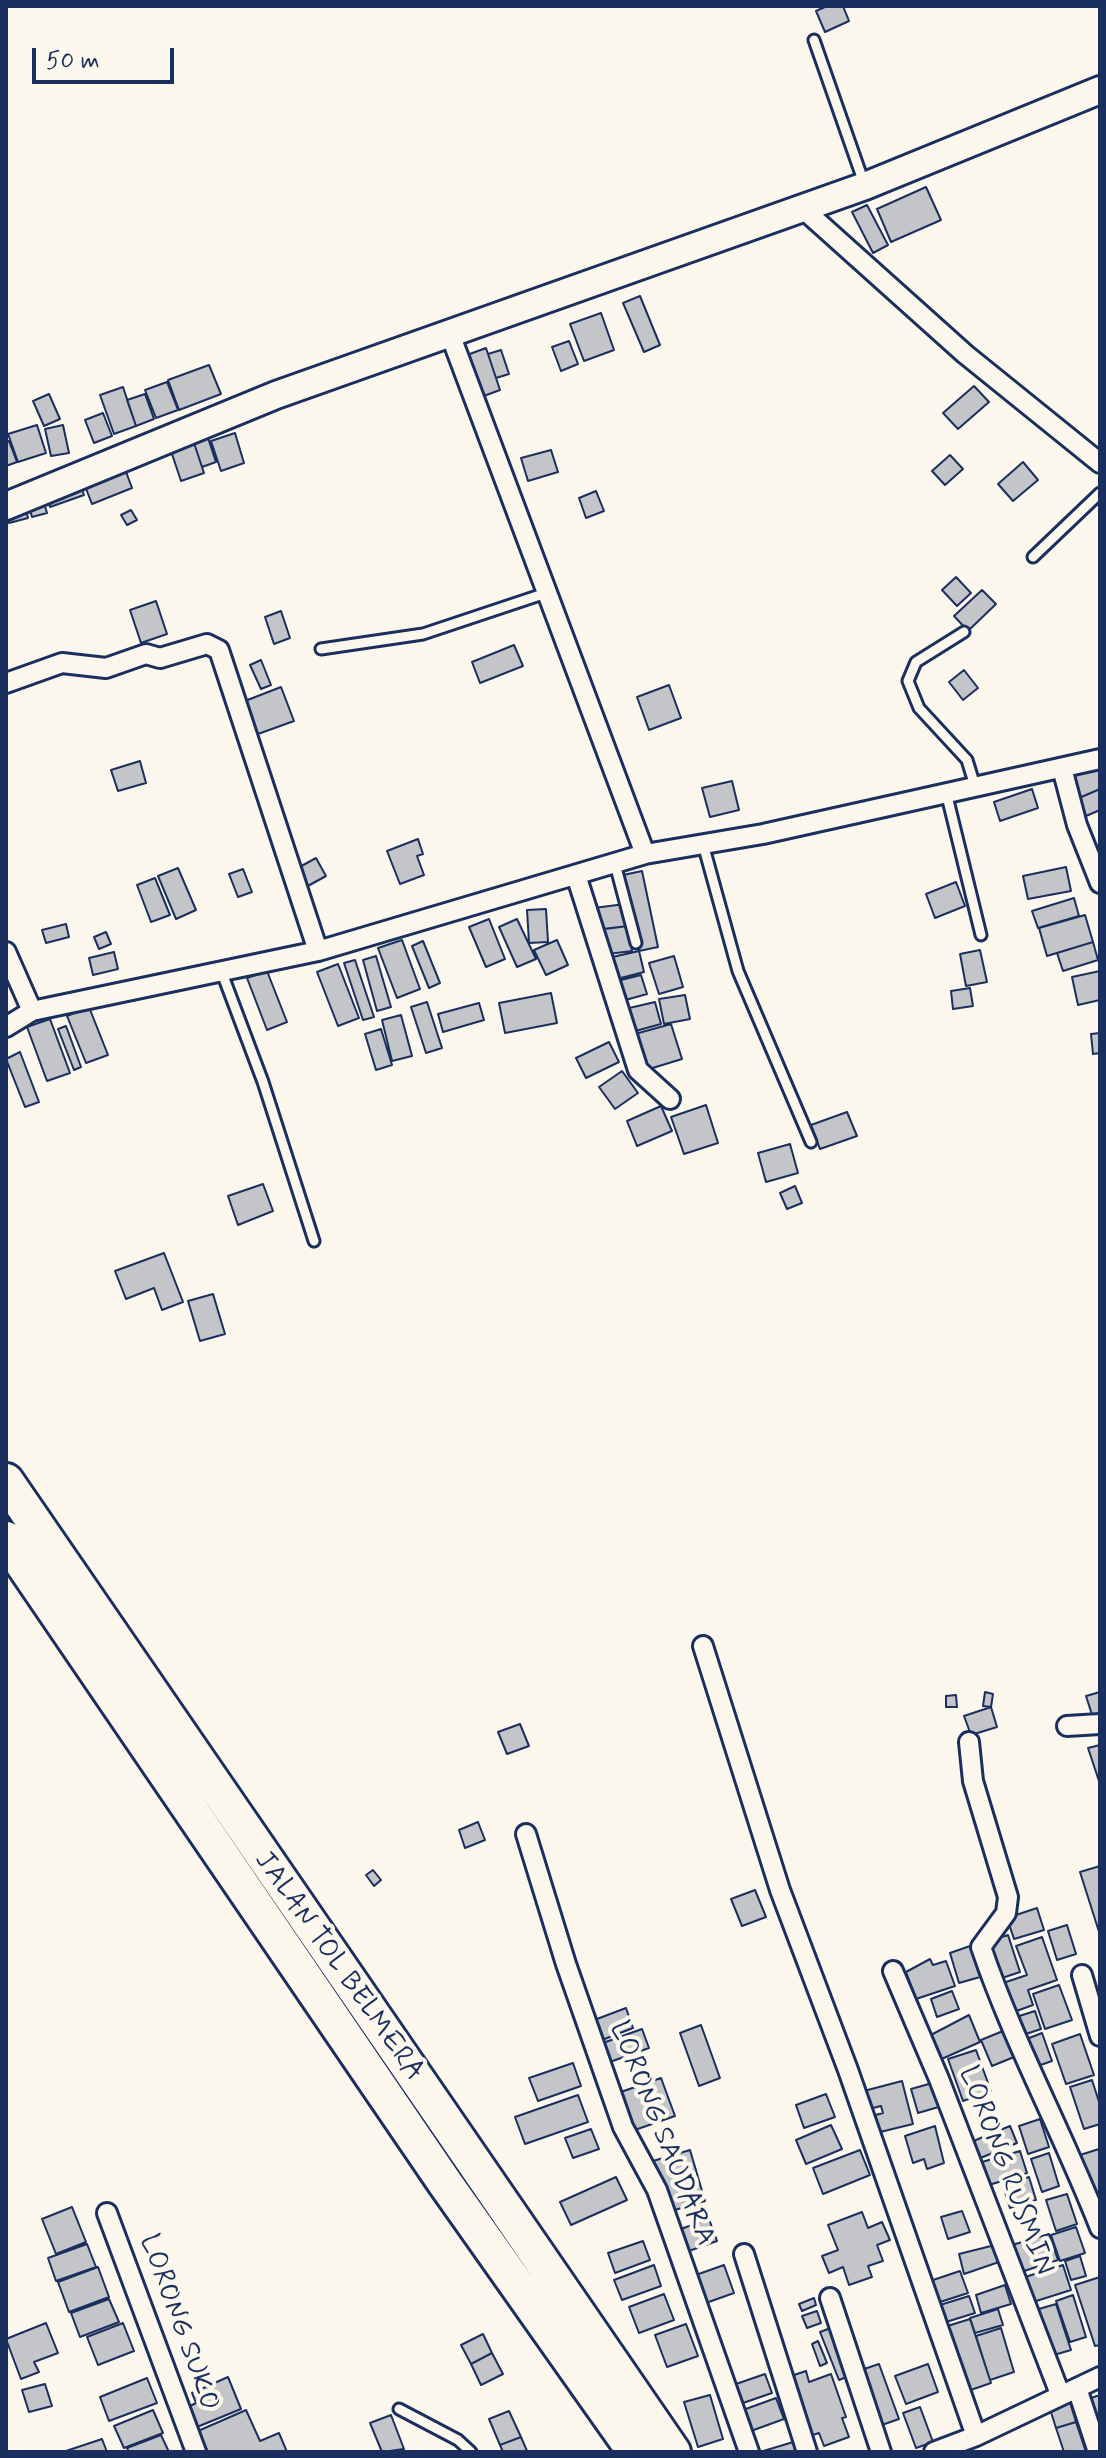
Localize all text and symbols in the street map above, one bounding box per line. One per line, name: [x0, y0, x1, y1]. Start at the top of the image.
scale bar: [36, 32, 178, 82]
text: 50 m: [46, 46, 100, 77]
street label: JALAN TOL BELMERA: [246, 1845, 430, 2089]
street label: LORONG SAUDARA: [601, 2017, 721, 2251]
street label: LORONG RUSMIN: [950, 2062, 1060, 2280]
street label: LORONG SUKO: [131, 2230, 225, 2416]

